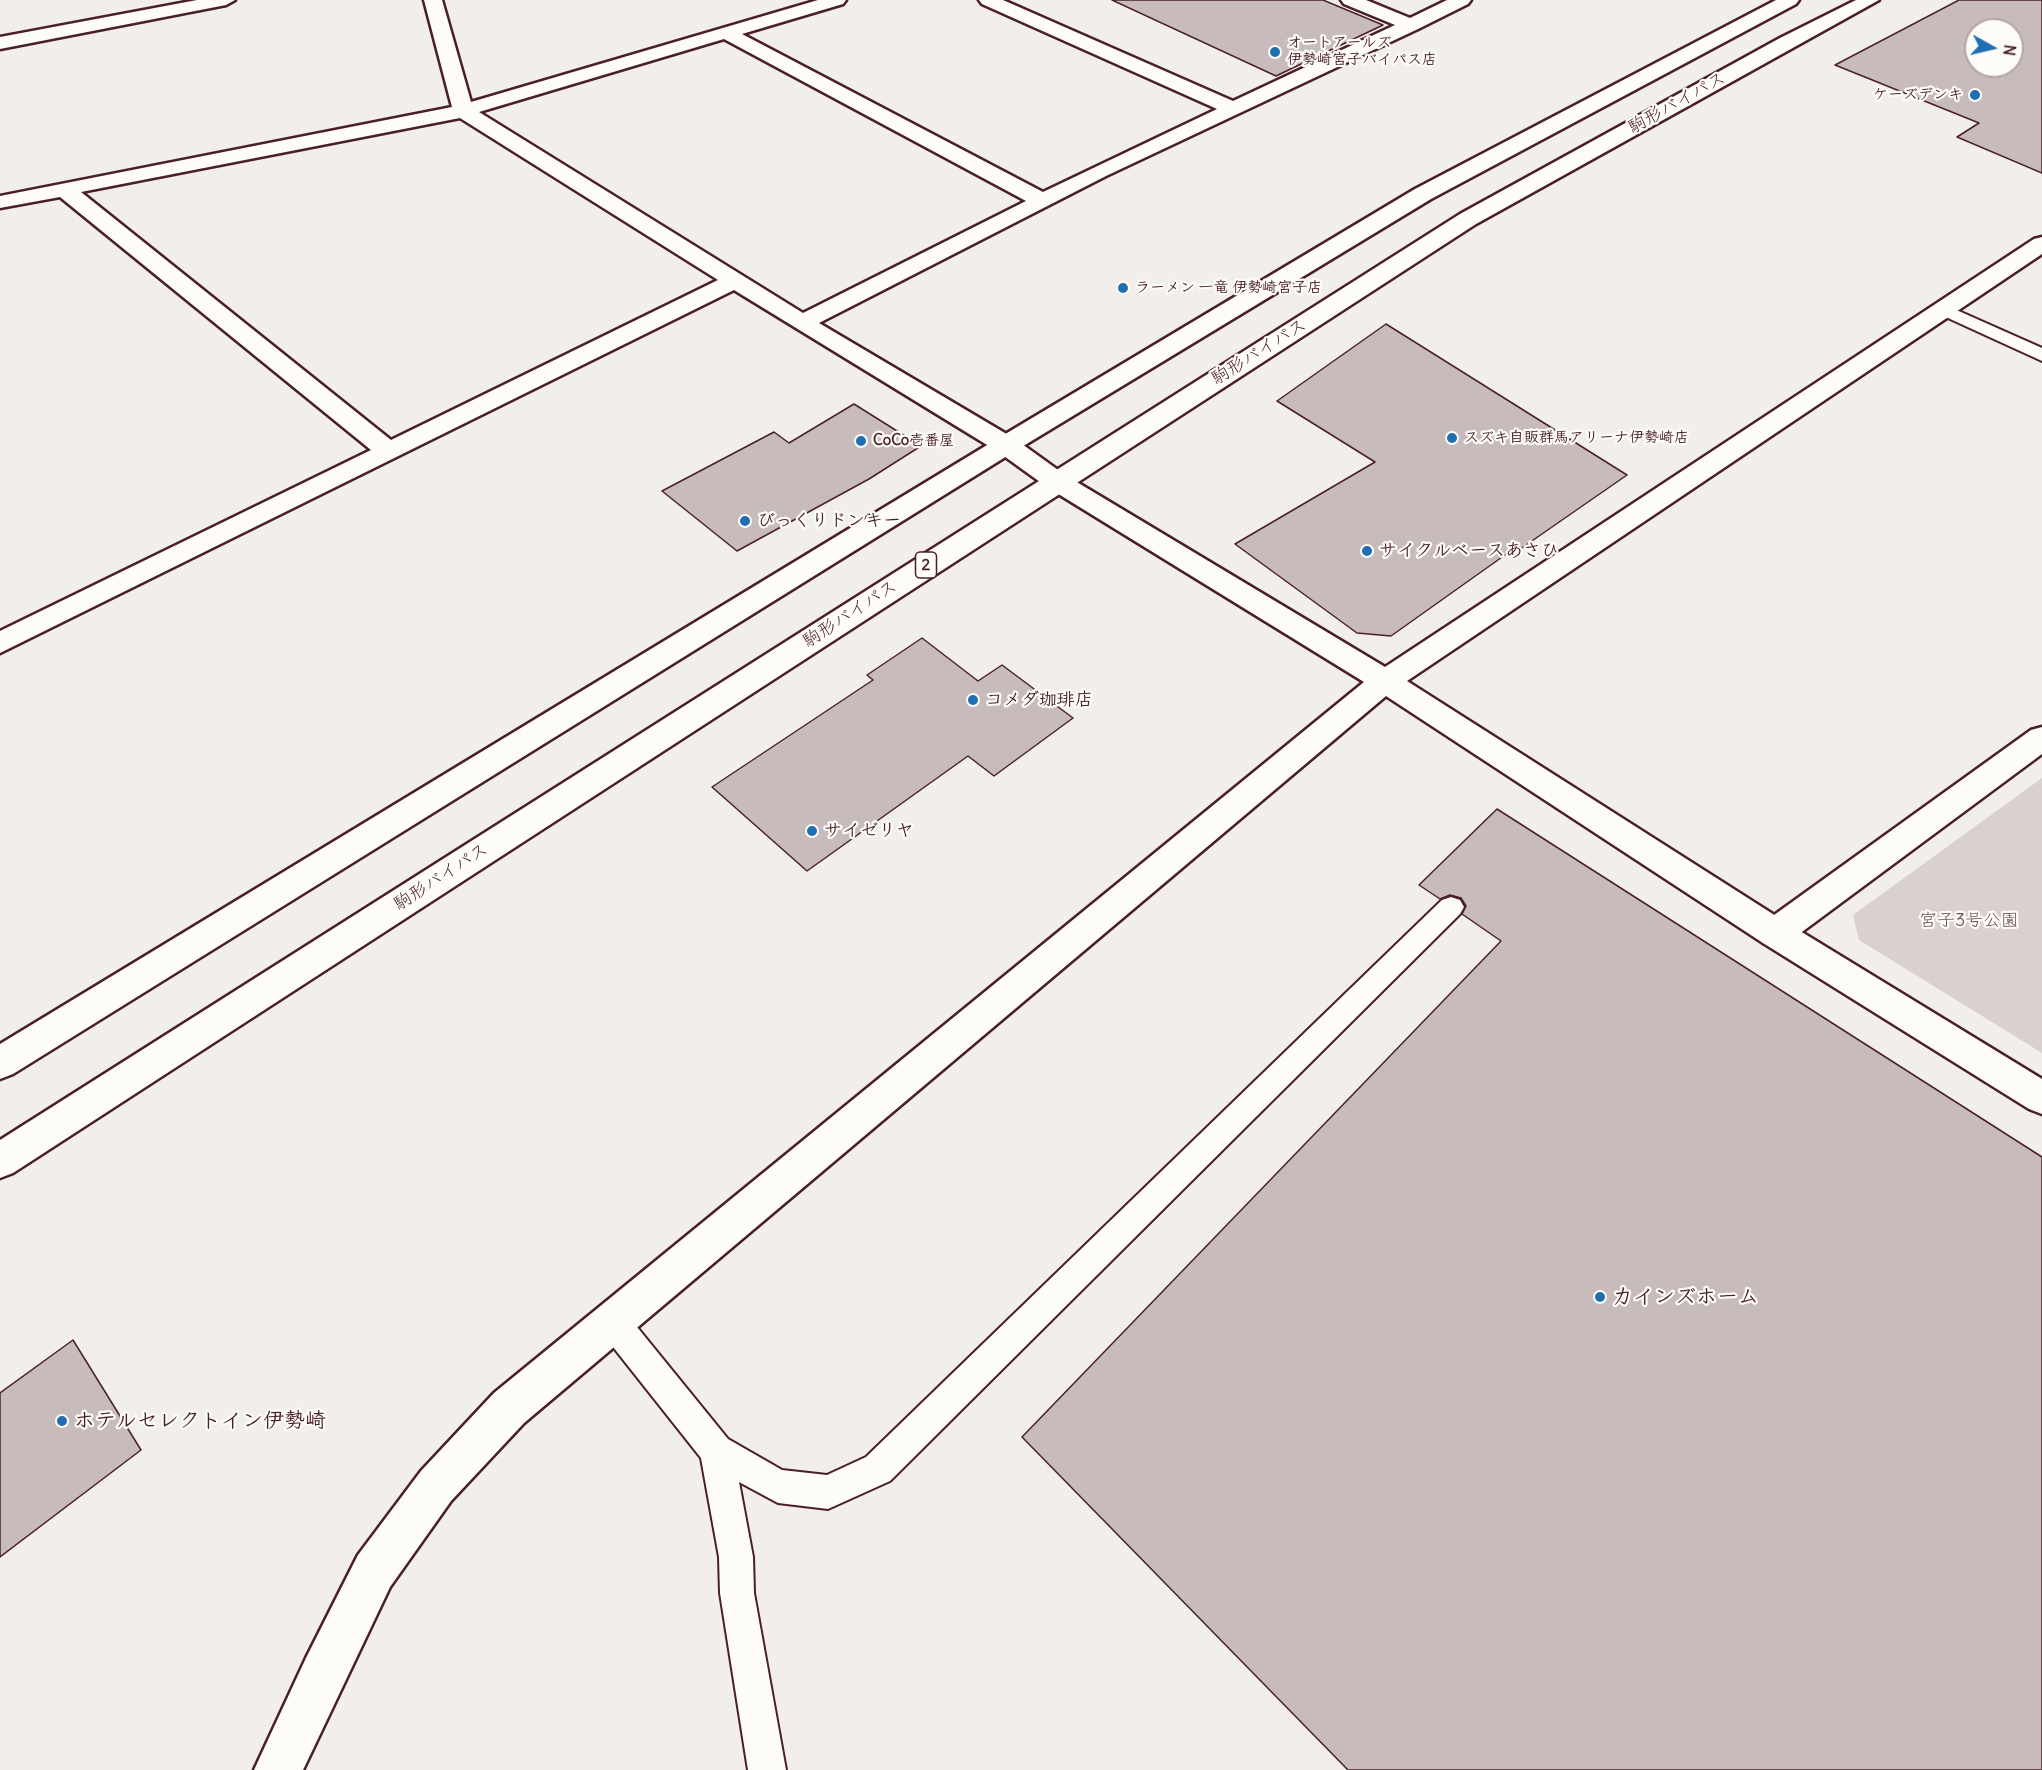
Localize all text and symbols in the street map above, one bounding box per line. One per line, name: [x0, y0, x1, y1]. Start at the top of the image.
north arrow: [1964, 18, 2024, 78]
place label: オートアールズ 伊勢崎宮子バイパス店: [1287, 34, 1437, 69]
text: N: [1999, 43, 2021, 57]
marker: オートアールズ 伊勢崎宮子バイパス店: [1268, 45, 1282, 59]
street label: 駒形バイパス: [1625, 67, 1729, 139]
place label: ケーズデンキ: [1873, 86, 1963, 104]
marker: ケーズデンキ: [1968, 88, 1982, 102]
place label: ラーメン 一竜 伊勢崎宮子店: [1135, 279, 1322, 297]
marker: ラーメン 一竜 伊勢崎宮子店: [1116, 281, 1130, 295]
street label: 駒形バイパス: [1207, 314, 1311, 390]
place label: スズキ自販群馬アリーナ伊勢崎店: [1464, 429, 1689, 447]
marker: スズキ自販群馬アリーナ伊勢崎店: [1445, 431, 1459, 445]
place label: CoCo壱番屋: [873, 432, 954, 450]
marker: CoCo壱番屋: [854, 434, 868, 448]
place label: びっくりドンキー: [757, 510, 901, 532]
marker: びっくりドンキー: [738, 514, 752, 528]
place label: サイクルベースあさひ: [1379, 540, 1559, 562]
marker: サイクルベースあさひ: [1360, 544, 1374, 558]
road number: 2: [916, 552, 936, 578]
street label: 駒形バイパス: [799, 576, 901, 652]
place label: コメダ珈琲店: [985, 689, 1093, 711]
marker: コメダ珈琲店: [966, 693, 980, 707]
place label: サイゼリヤ: [824, 820, 914, 842]
marker: サイゼリヤ: [805, 824, 819, 838]
street label: 駒形バイパス: [390, 839, 492, 915]
park label: 宮子3号公園: [1919, 910, 2019, 932]
place label: カインズホーム: [1612, 1284, 1759, 1310]
marker: カインズホーム: [1593, 1290, 1607, 1304]
place label: ホテルセレクトイン伊勢崎: [74, 1408, 326, 1434]
marker: ホテルセレクトイン伊勢崎: [55, 1414, 69, 1428]

